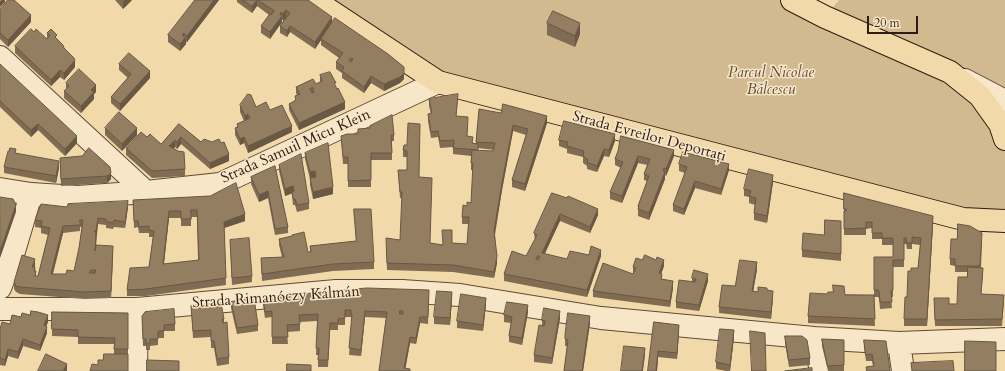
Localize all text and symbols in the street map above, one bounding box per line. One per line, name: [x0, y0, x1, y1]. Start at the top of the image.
scale bar: [869, 8, 920, 34]
text: 20 m: [874, 15, 900, 31]
park label: Parcul Nicolae Bălcescu: [728, 65, 814, 100]
street label: Strada Samuil Micu Klein: [218, 106, 374, 188]
street label: Strada Evreilor Deportaţi: [570, 108, 728, 166]
street label: Strada Rimanóczy Kálmán: [192, 283, 360, 313]

